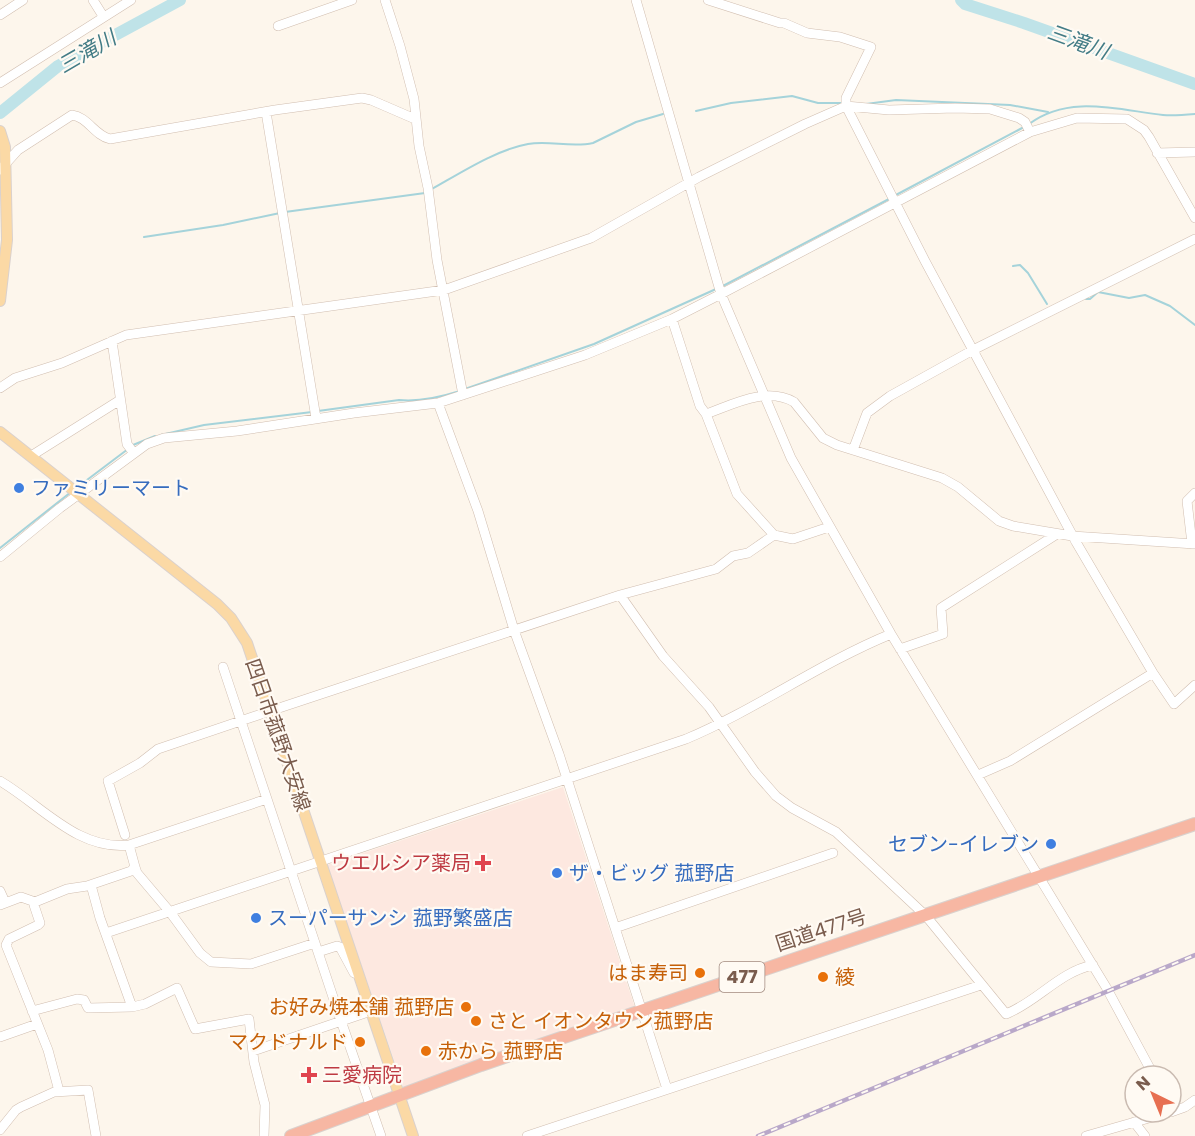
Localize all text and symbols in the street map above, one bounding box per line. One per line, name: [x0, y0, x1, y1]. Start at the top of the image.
water label: 三滝川: [1044, 17, 1115, 67]
water label: 三滝川: [52, 22, 123, 80]
place label: ファミリーマート: [31, 474, 191, 502]
marker: ファミリーマート: [12, 481, 26, 495]
street label: 四日市菰野大安線: [239, 655, 317, 815]
place label: セブン-イレブン: [888, 830, 1039, 858]
marker: セブン-イレブン: [1044, 837, 1058, 851]
place label: ウエルシア薬局: [331, 849, 471, 877]
marker: ウエルシア薬局: [476, 856, 490, 870]
place label: ザ・ビッグ 菰野店: [569, 859, 734, 887]
marker: ザ・ビッグ 菰野店: [550, 866, 564, 880]
street label: 国道477号: [772, 902, 870, 958]
place label: スーパーサンシ 菰野繁盛店: [268, 904, 513, 932]
marker: スーパーサンシ 菰野繁盛店: [249, 911, 263, 925]
place label: はま寿司: [608, 959, 688, 987]
road number: 477: [720, 962, 764, 992]
place label: 綾: [835, 963, 855, 991]
marker: はま寿司: [693, 966, 707, 980]
marker: 綾: [816, 970, 830, 984]
place label: お好み焼本舗 菰野店: [269, 993, 454, 1021]
marker: お好み焼本舗 菰野店: [459, 1000, 473, 1014]
place label: さと イオンタウン菰野店: [488, 1007, 713, 1035]
marker: さと イオンタウン菰野店: [469, 1014, 483, 1028]
place label: マクドナルド: [228, 1028, 348, 1056]
marker: マクドナルド: [353, 1035, 367, 1049]
place label: 赤から 菰野店: [438, 1037, 563, 1065]
marker: 赤から 菰野店: [419, 1044, 433, 1058]
place label: 三愛病院: [322, 1061, 402, 1089]
north arrow: [1123, 1064, 1183, 1124]
marker: 三愛病院: [300, 1066, 318, 1084]
text: N: [1131, 1071, 1155, 1096]

